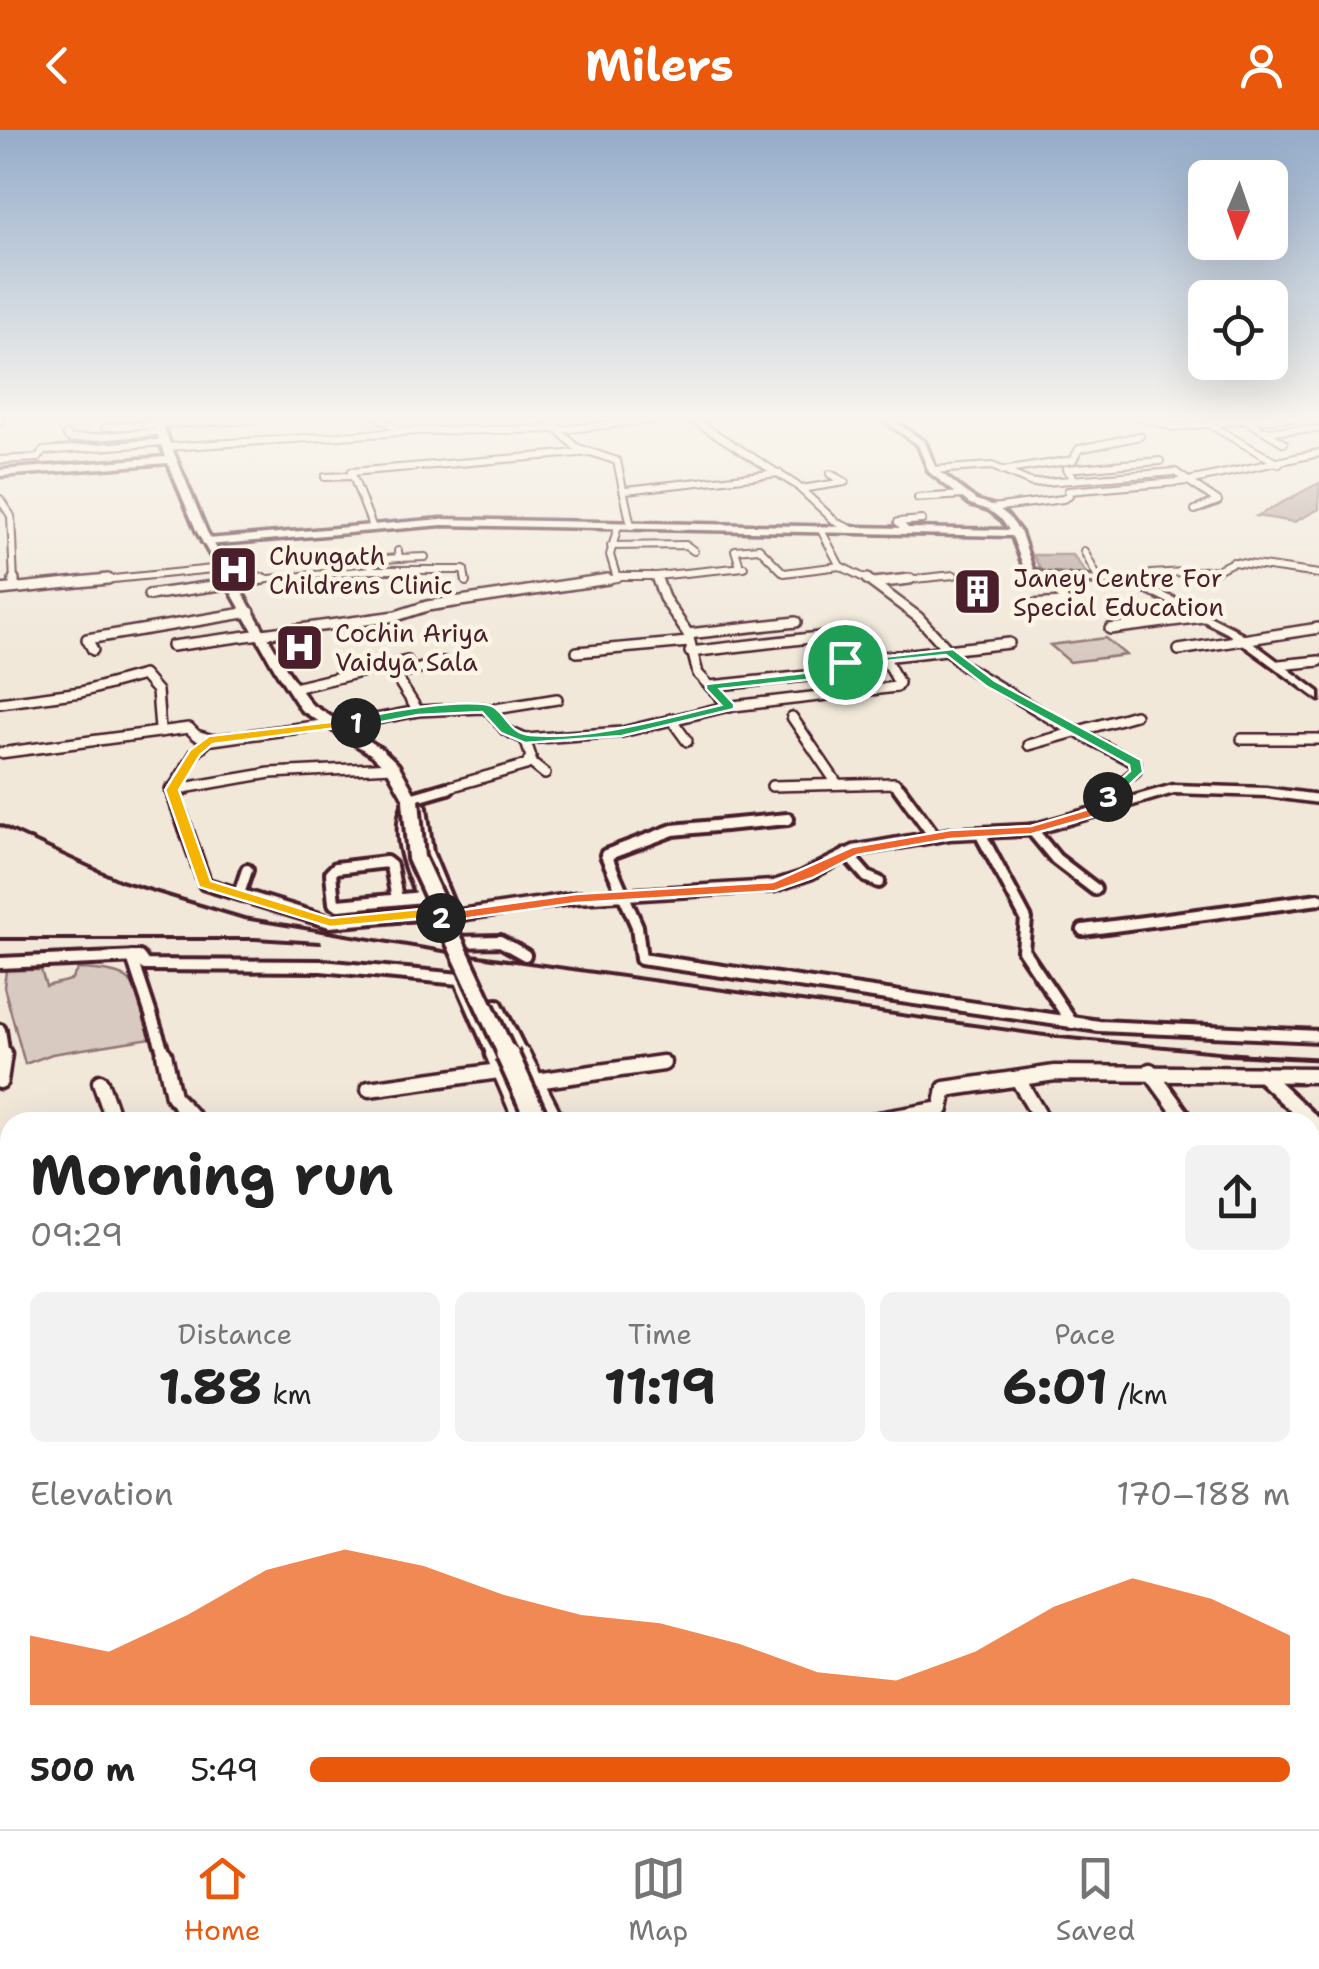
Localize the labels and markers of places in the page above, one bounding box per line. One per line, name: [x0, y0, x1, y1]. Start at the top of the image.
place label: Chungath Childrens Clinic: [269, 539, 453, 602]
hospital icon: Chungath Childrens Clinic: [208, 544, 260, 596]
place label: Janey Centre For Special Education: [1013, 561, 1224, 624]
building icon: Janey Centre For Special Education: [952, 566, 1004, 618]
place label: Cochin Ariya Vaidya Sala: [335, 616, 489, 679]
pin: [803, 620, 888, 705]
hospital icon: Cochin Ariya Vaidya Sala: [274, 621, 326, 673]
pin: 1: [331, 698, 381, 748]
pin: 3: [1083, 772, 1133, 822]
pin: 2: [416, 893, 466, 943]

